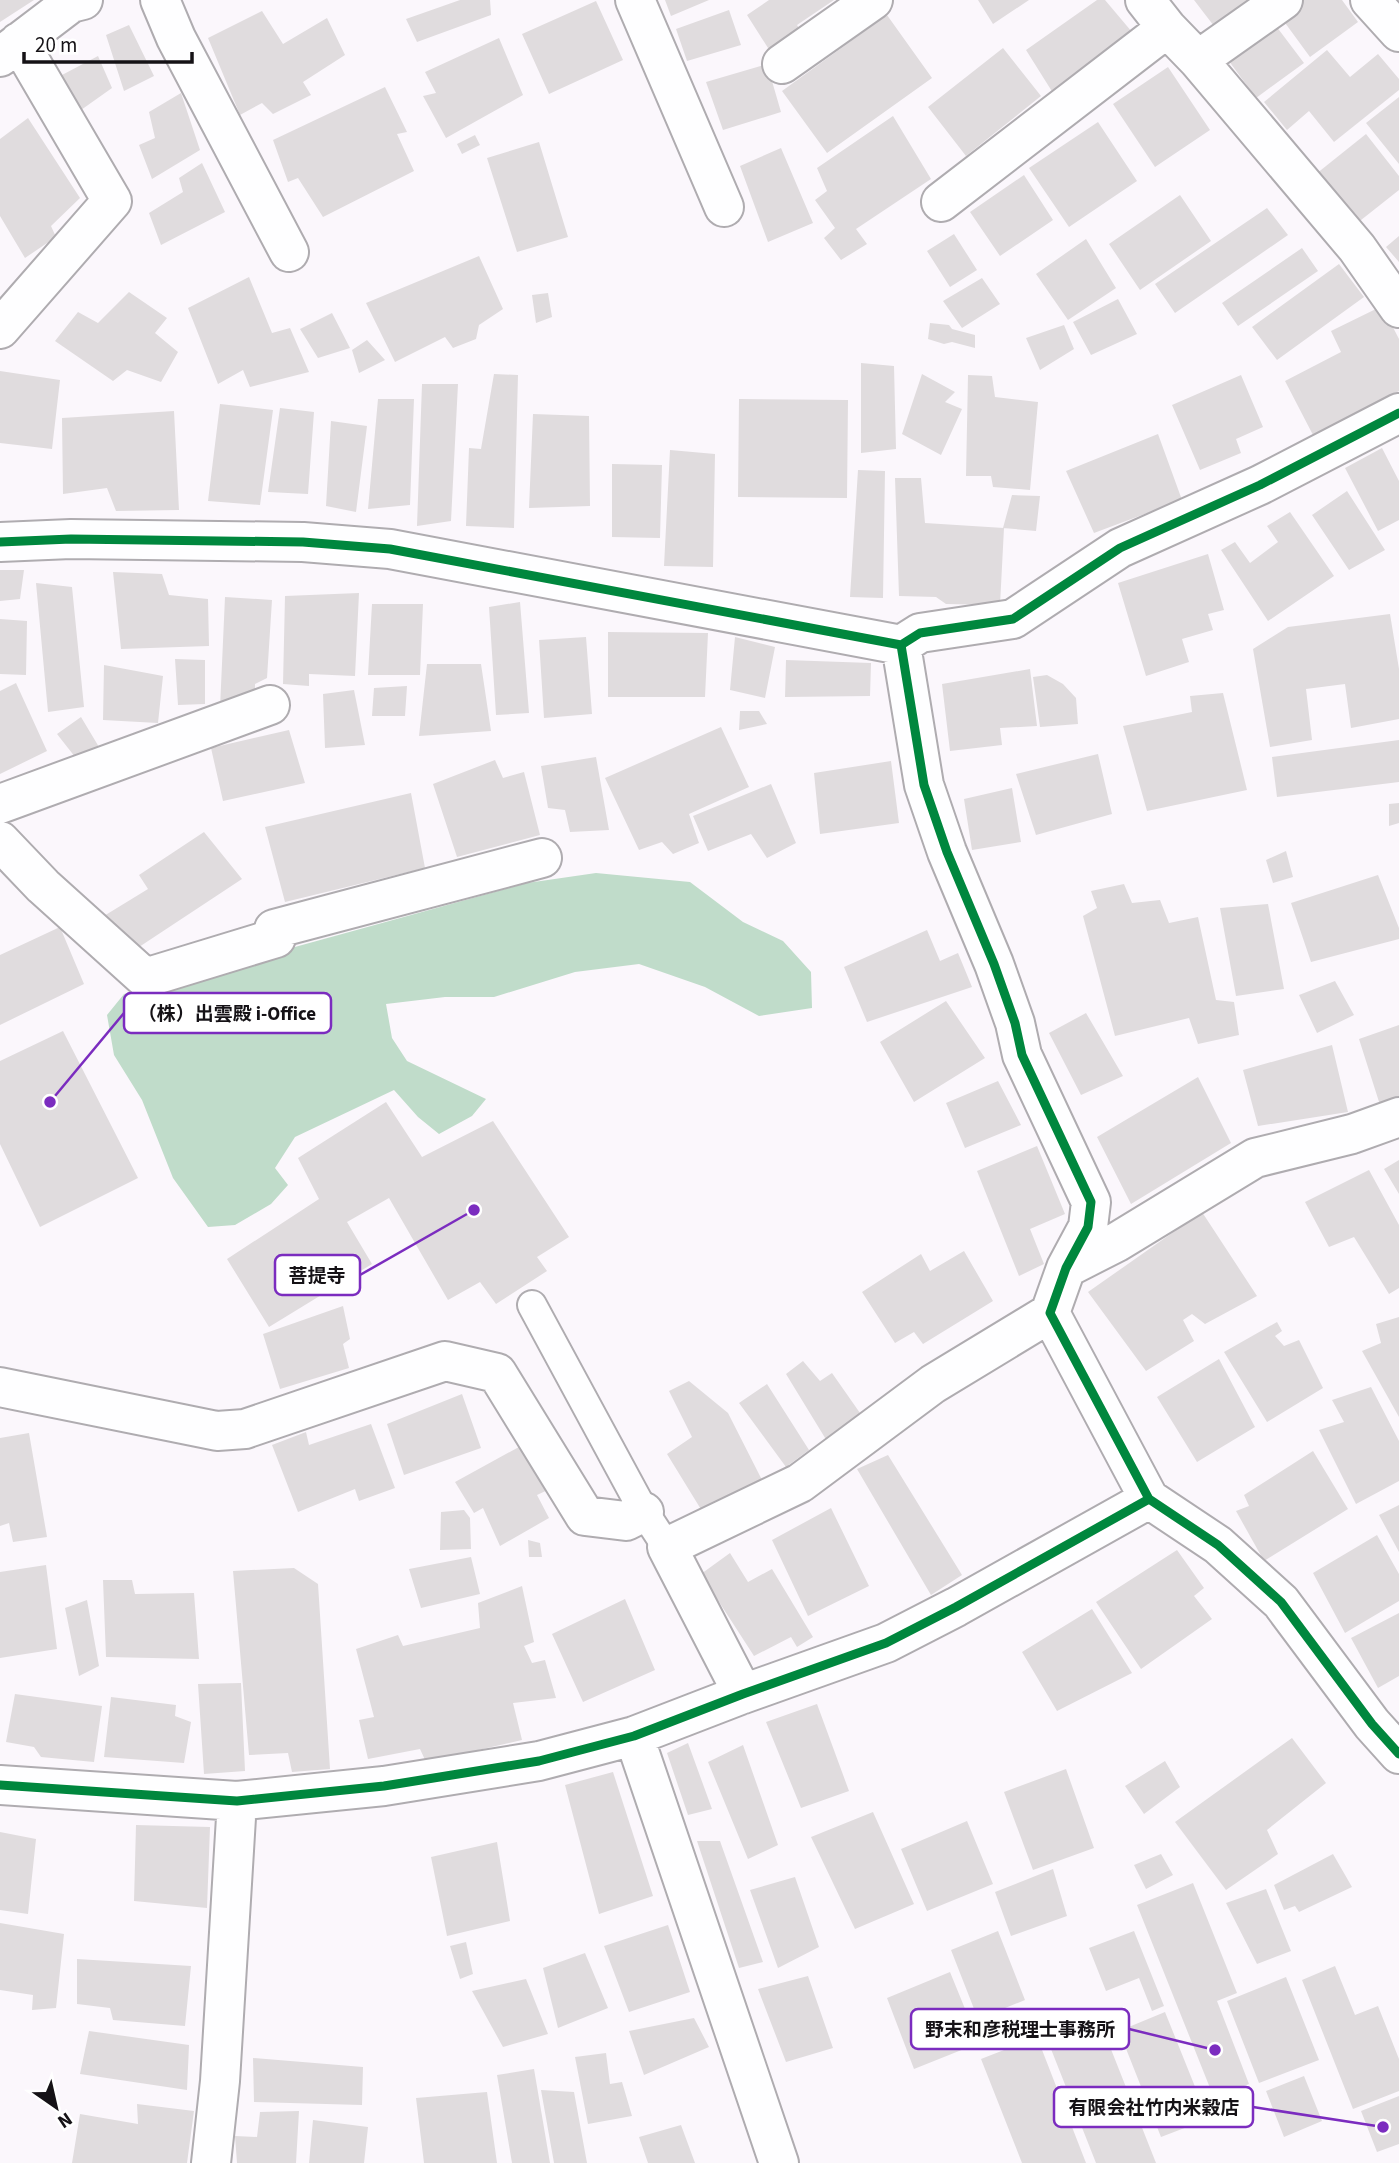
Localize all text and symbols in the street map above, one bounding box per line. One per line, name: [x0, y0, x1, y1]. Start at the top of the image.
scale bar: [24, 21, 192, 65]
text: 20 m: [35, 30, 77, 60]
callout: （株）出雲殿 i-Office: [124, 993, 331, 1033]
text: （株）出雲殿 i-Office: [138, 1001, 316, 1028]
callout: 菩提寺: [275, 1255, 360, 1295]
text: 菩提寺: [288, 1263, 346, 1290]
callout: 野末和彦税理士事務所: [911, 2009, 1129, 2049]
text: 野末和彦税理士事務所: [925, 2017, 1115, 2044]
north arrow: [21, 2072, 91, 2142]
callout: 有限会社竹内米穀店: [1054, 2087, 1253, 2127]
text: 有限会社竹内米穀店: [1068, 2095, 1240, 2122]
text: N: [52, 2105, 77, 2135]

